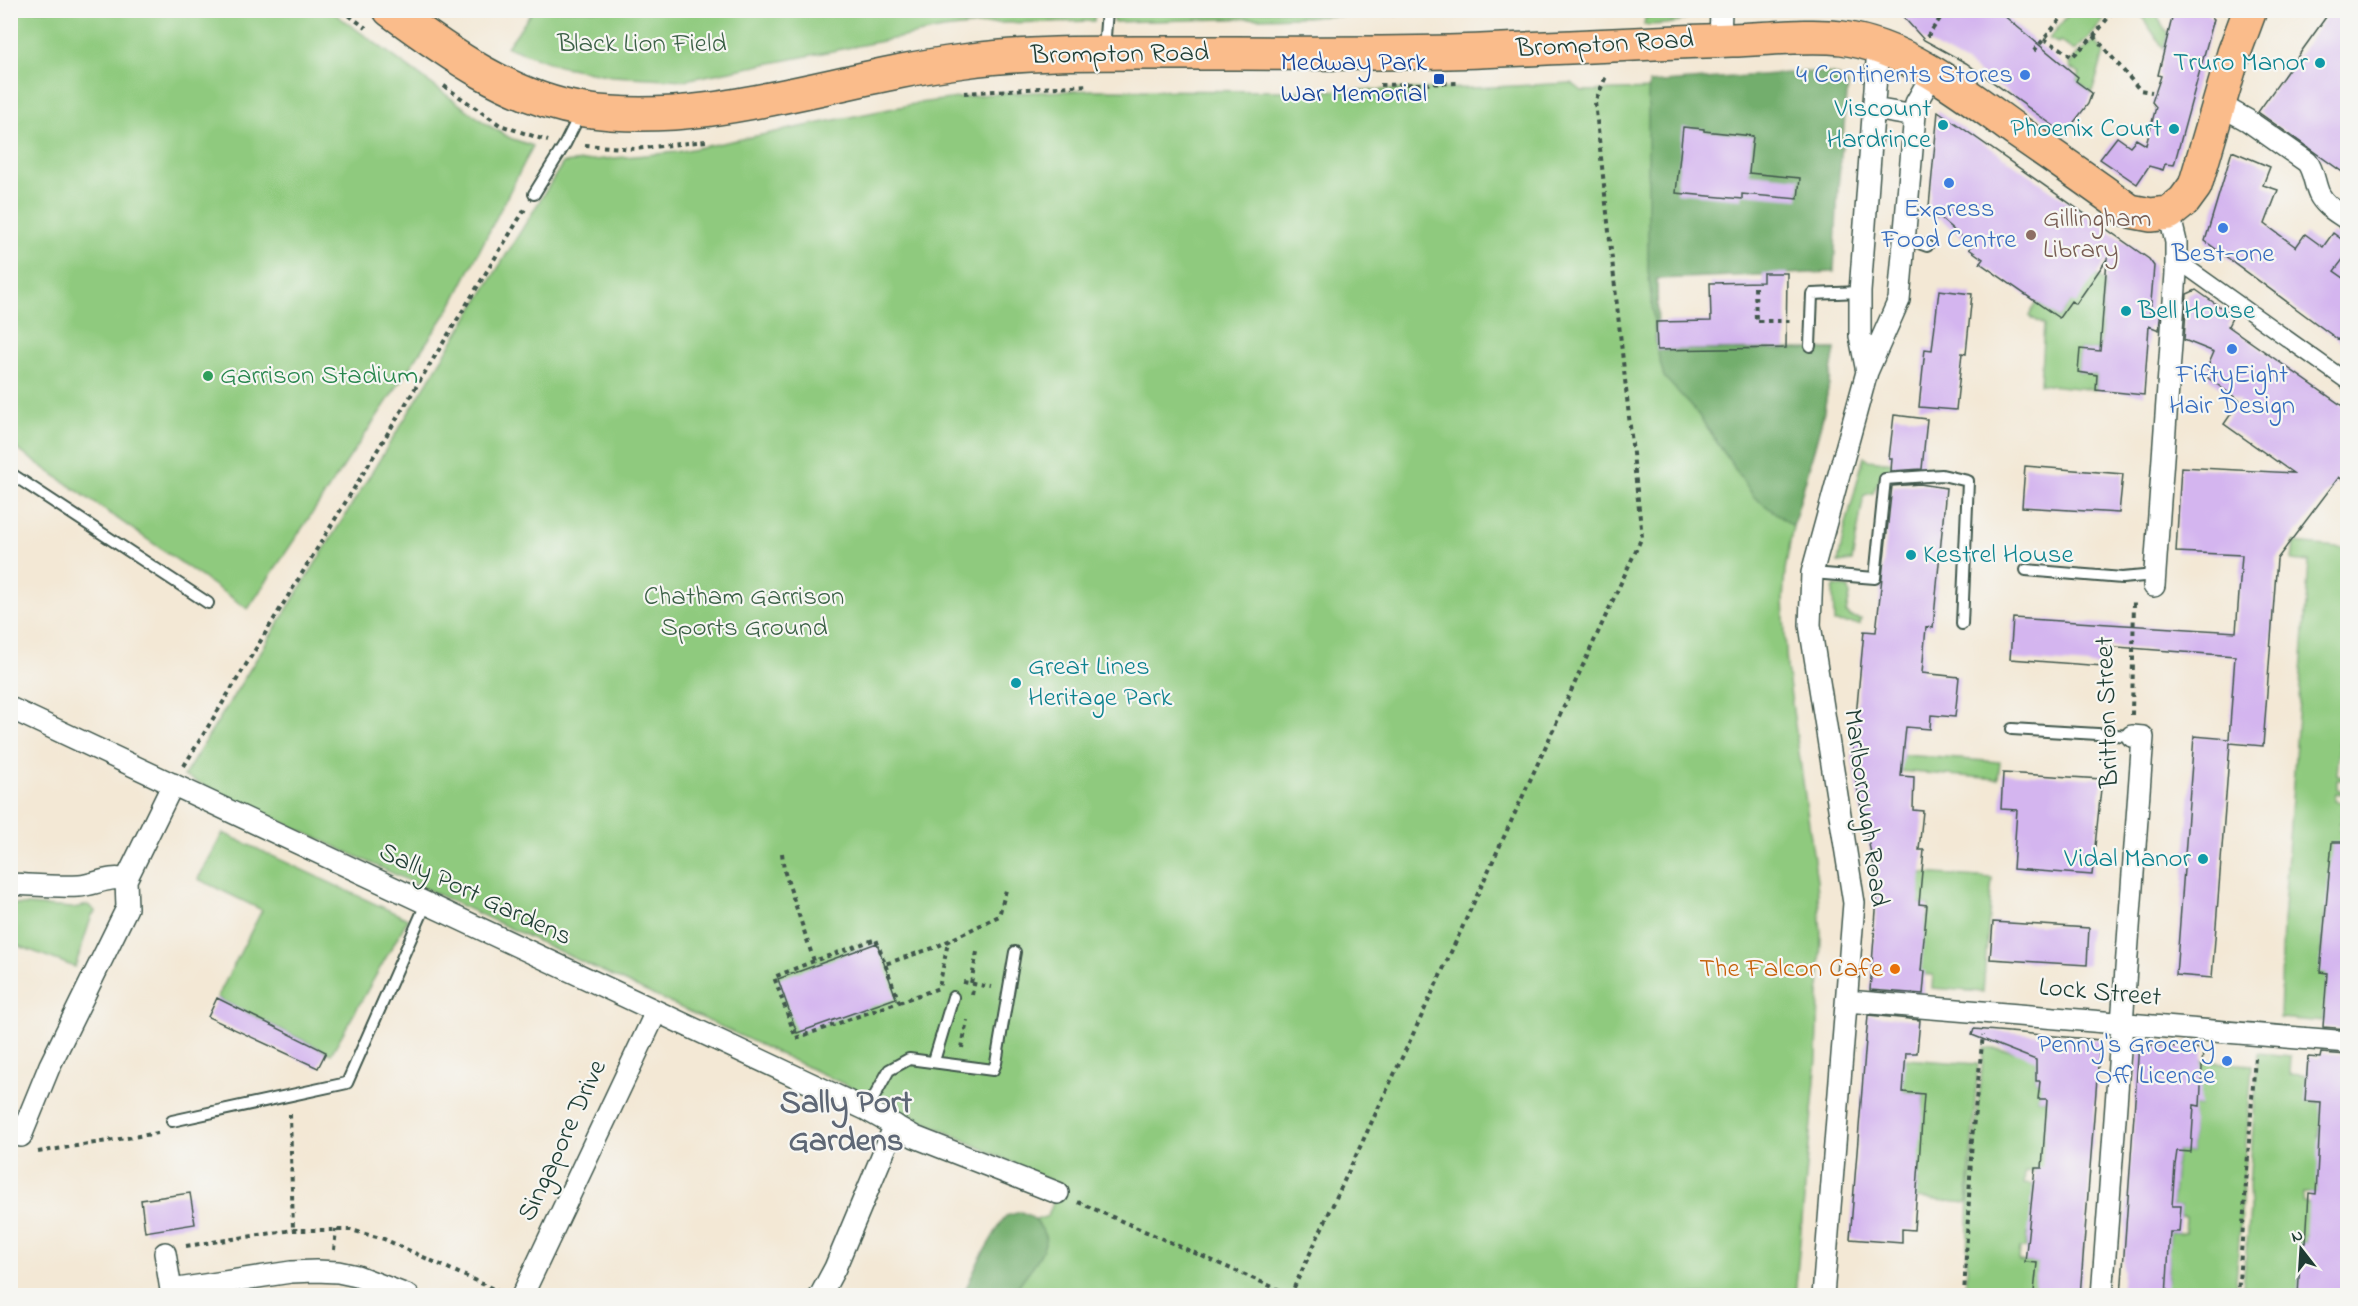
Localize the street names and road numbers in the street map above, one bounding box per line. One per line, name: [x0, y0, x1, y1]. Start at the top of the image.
street label: Brompton Road: [1514, 21, 1695, 69]
street label: Brompton Road: [1030, 34, 1209, 76]
street label: Britton Street: [2086, 636, 2130, 789]
street label: Marlborough Road: [1832, 707, 1898, 909]
street label: Sally Port Gardens: [372, 833, 578, 957]
street label: Lock Street: [2037, 968, 2163, 1018]
street label: Singapore Drive: [508, 1053, 618, 1228]

